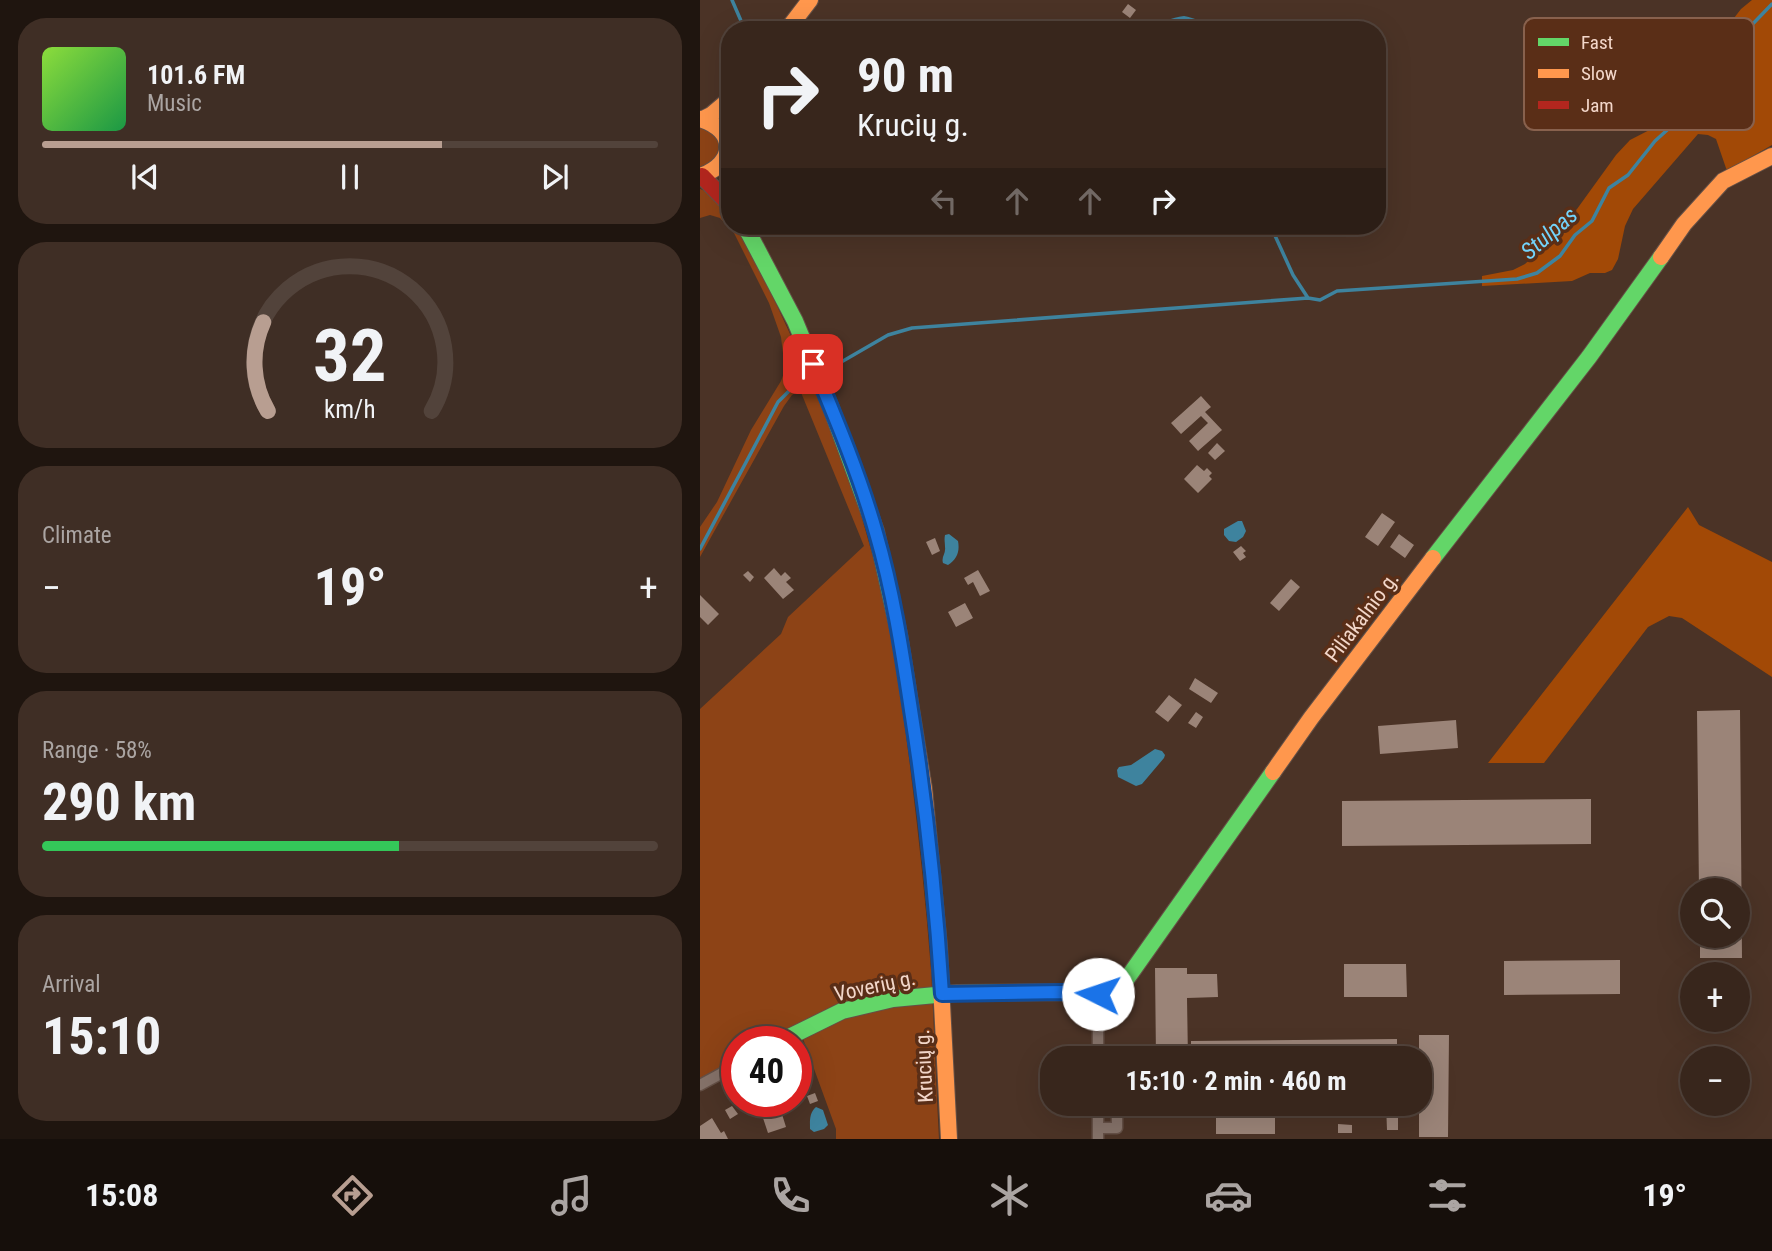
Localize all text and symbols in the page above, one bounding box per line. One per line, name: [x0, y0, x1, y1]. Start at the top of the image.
legend: [1524, 18, 1754, 130]
text: Fast: [1581, 31, 1613, 54]
text: 90 m: [857, 47, 954, 104]
icon: right: [742, 49, 833, 140]
text: 101.6 FM: [147, 60, 245, 90]
text: Slow: [1581, 62, 1617, 85]
text: Music: [147, 90, 202, 117]
text: Jam: [1581, 94, 1614, 117]
text: Krucių g.: [857, 106, 969, 144]
icon: previous: [126, 158, 164, 196]
icon: pause: [331, 158, 369, 196]
icon: next: [536, 158, 574, 196]
icon: left: [925, 182, 963, 220]
icon: ahead: [998, 182, 1036, 220]
icon: ahead: [1071, 182, 1109, 220]
icon: right: [1144, 182, 1182, 220]
water label: Stulpas: [1516, 202, 1583, 265]
text: 32: [313, 314, 387, 400]
pin: [783, 334, 843, 394]
icon: arrive: [794, 345, 832, 383]
text: km/h: [324, 395, 376, 424]
text: Climate: [42, 522, 112, 549]
text: 19°: [314, 557, 386, 618]
text: −: [42, 566, 61, 610]
text: +: [639, 566, 658, 610]
street label: Piliakalnio g.: [1320, 567, 1404, 667]
text: Range · 58%: [42, 737, 152, 764]
text: 290 km: [42, 772, 196, 833]
map controls: [1680, 878, 1750, 1116]
button: search: [1680, 878, 1750, 948]
position arrow: [1061, 957, 1135, 1031]
button: +: [1680, 962, 1750, 1032]
street label: Voverių g.: [832, 966, 918, 1006]
text: Arrival: [42, 971, 101, 998]
text: 15:10: [42, 1006, 161, 1067]
speed limit sign: 40: [721, 1026, 812, 1117]
street label: Krucių g.: [910, 1029, 938, 1103]
button: −: [1680, 1046, 1750, 1116]
text: 15:10 · 2 min · 460 m: [1126, 1066, 1346, 1096]
icon: directions: [328, 1171, 377, 1220]
icon: music: [547, 1171, 596, 1220]
icon: phone: [766, 1171, 815, 1220]
icon: climate: [985, 1171, 1034, 1220]
icon: car: [1204, 1171, 1253, 1220]
icon: filters: [1423, 1171, 1472, 1220]
text: 15:08: [85, 1176, 158, 1214]
text: 19°: [1642, 1176, 1687, 1214]

